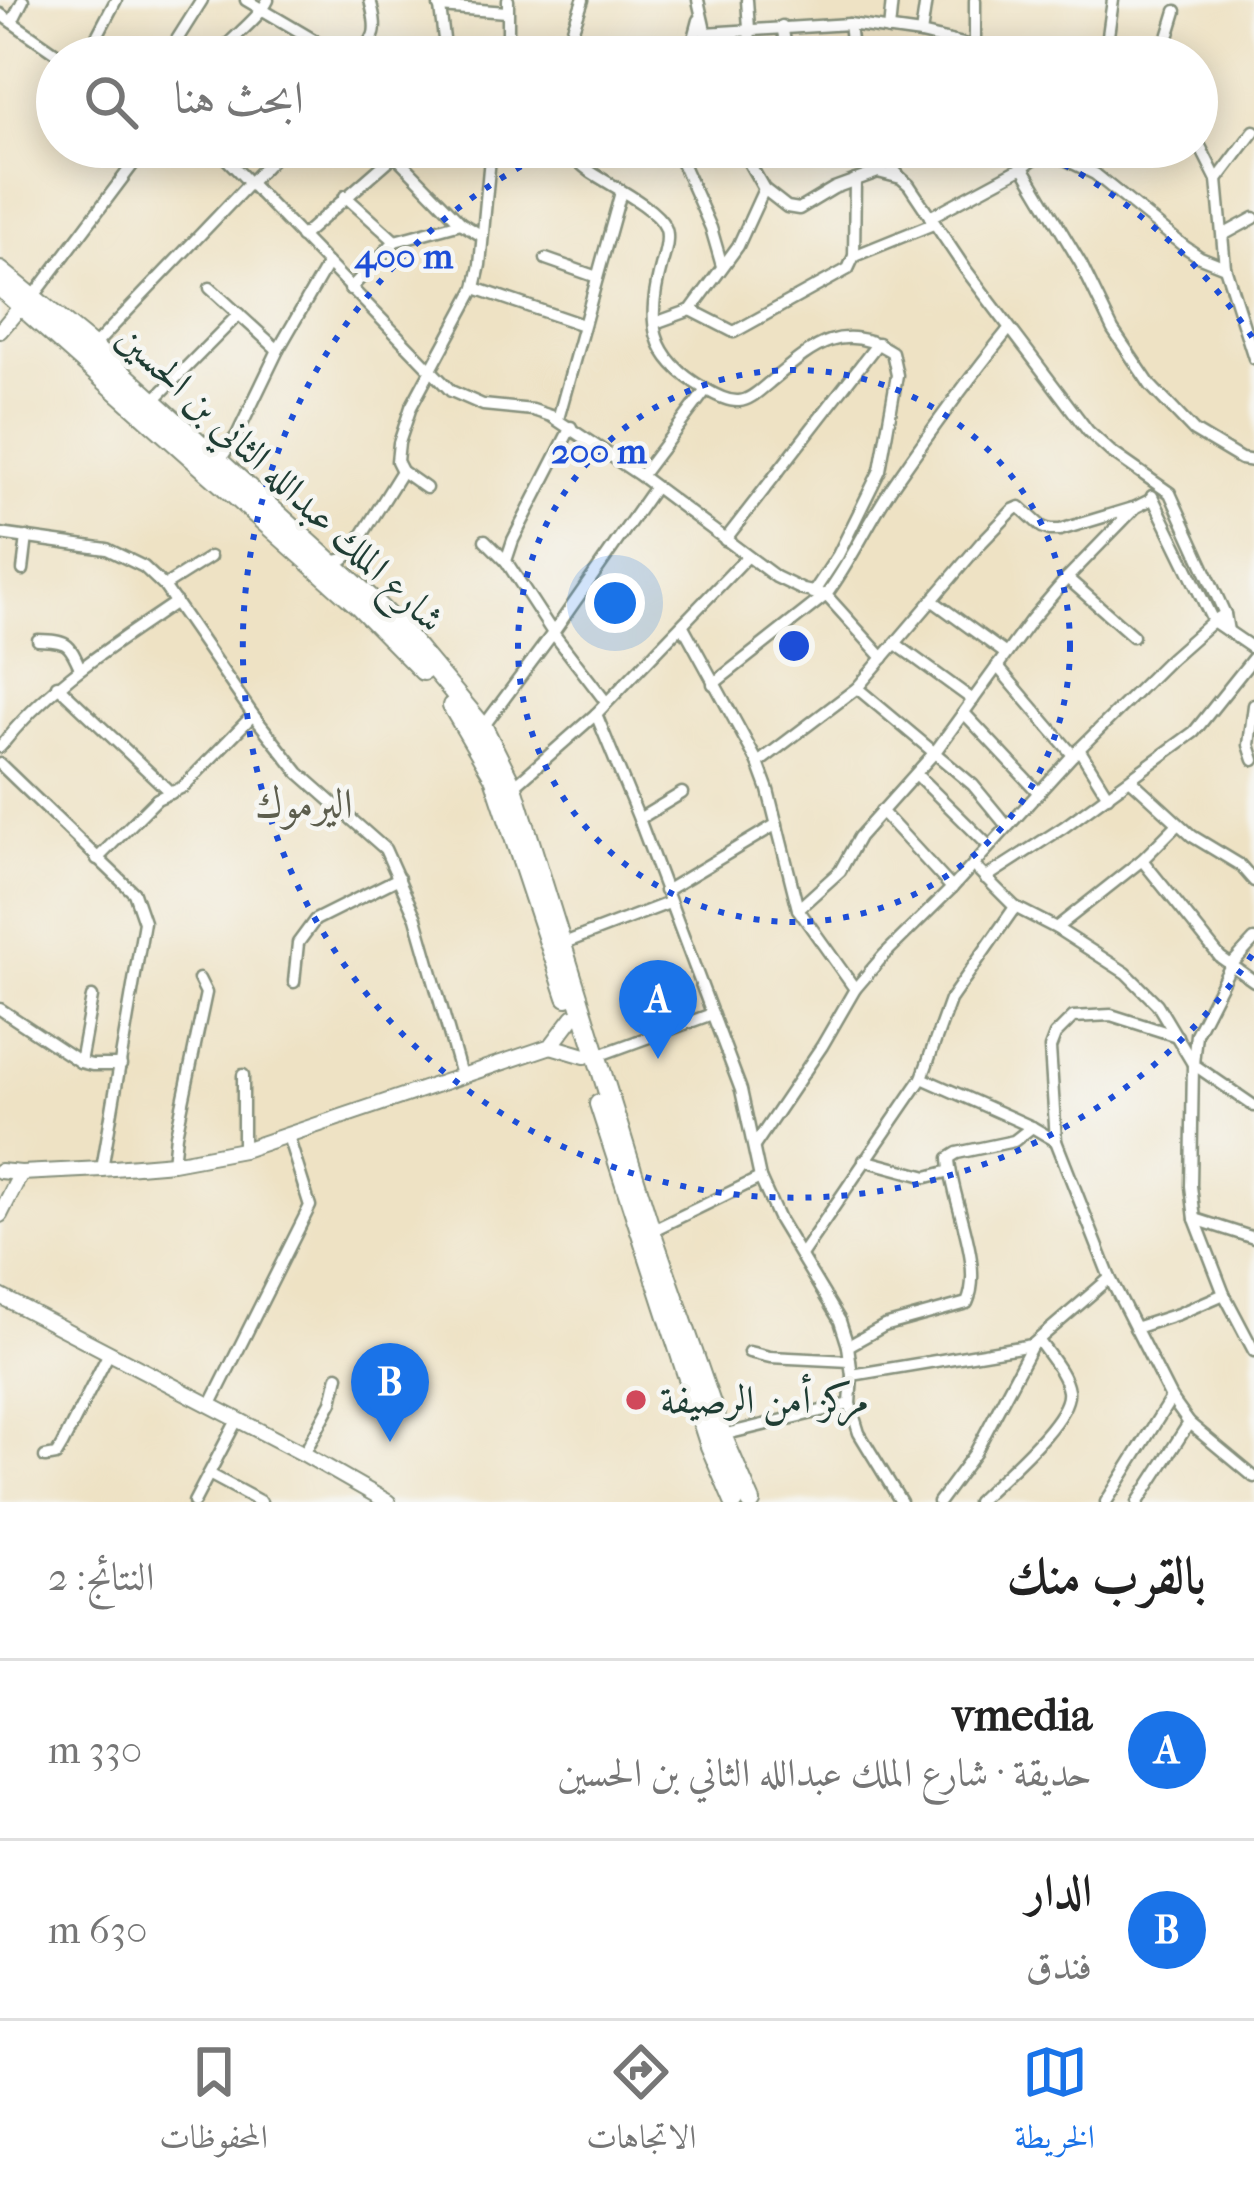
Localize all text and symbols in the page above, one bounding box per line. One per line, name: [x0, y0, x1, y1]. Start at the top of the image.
search box: [36, 36, 1218, 168]
icon: search: [78, 69, 144, 135]
text: ابحث هنا: [174, 72, 304, 125]
text: 400 m: [354, 235, 454, 278]
street label: شارع الملك عبدالله الثاني بن الحسين: [101, 314, 454, 648]
text: 200 m: [551, 430, 648, 472]
your location: [585, 573, 645, 633]
centre of rings: [773, 625, 815, 667]
district label: اليرموك: [255, 780, 353, 830]
pin: A: [619, 960, 697, 1059]
pin: B: [351, 1343, 429, 1442]
place label: مركز أمن الرصيفة: [660, 1373, 869, 1427]
marker: مركز أمن الرصيفة: [623, 1387, 649, 1413]
text: بالقرب منك: [1007, 1546, 1206, 1606]
text: النتائج: 2: [48, 1554, 154, 1600]
text: vmedia: [951, 1689, 1092, 1742]
text: 330 m: [48, 1727, 142, 1773]
text: A: [1154, 1727, 1180, 1773]
text: حديقة · شارع الملك عبدالله الثاني بن الحسين: [557, 1750, 1092, 1796]
text: الدار: [1026, 1865, 1092, 1918]
text: 630 m: [48, 1907, 147, 1953]
text: B: [1154, 1907, 1180, 1953]
text: فندق: [1026, 1943, 1092, 1989]
tab: المحفوظات: [159, 2039, 268, 2169]
tab: الاتجاهات: [586, 2039, 696, 2169]
tab: الخريطة: [1015, 2039, 1095, 2169]

